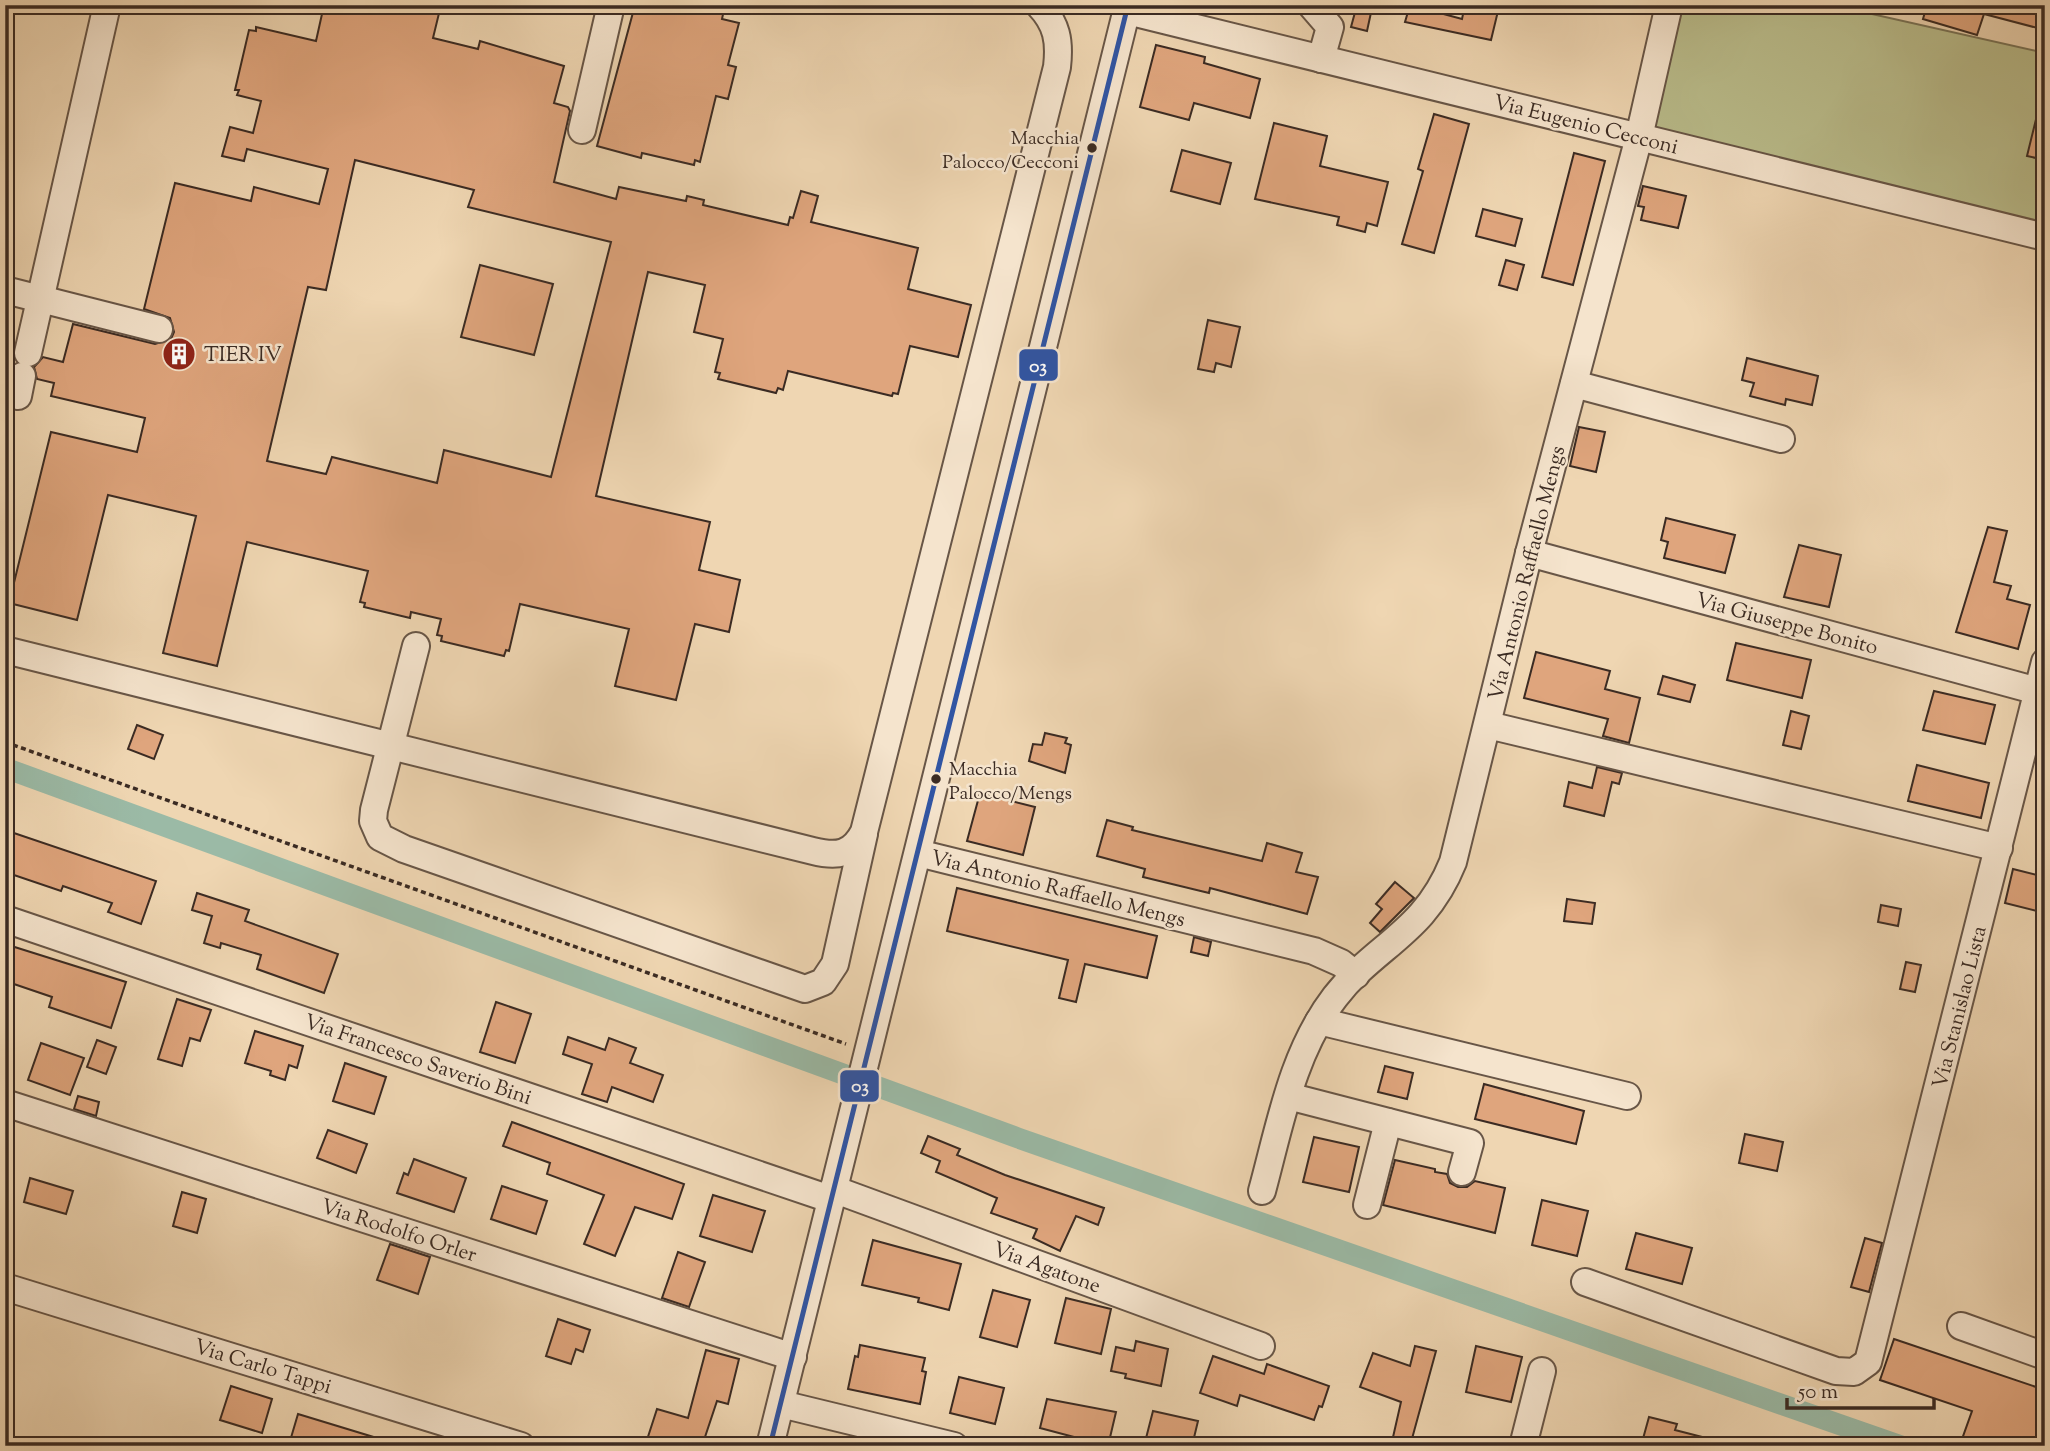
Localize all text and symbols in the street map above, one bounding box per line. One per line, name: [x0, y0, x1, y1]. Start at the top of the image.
street label: Via Eugenio Cecconi: [1490, 88, 1681, 163]
place label: Macchia Palocco/Cecconi: [942, 126, 1079, 177]
marker: Macchia Palocco/Cecconi: [1085, 141, 1099, 155]
building icon: TIER IV: [160, 335, 198, 373]
place label: TIER IV: [204, 341, 282, 371]
line badge: 03: [1018, 348, 1059, 382]
text: 03: [1029, 354, 1047, 381]
street label: Via Antonio Raffaello Mengs: [1482, 443, 1574, 704]
street label: Via Giuseppe Bonito: [1692, 586, 1881, 664]
place label: Macchia Palocco/Mengs: [949, 757, 1072, 808]
marker: Macchia Palocco/Mengs: [929, 772, 943, 786]
street label: Via Antonio Raffaello Mengs: [927, 844, 1188, 936]
street label: Via Stanislao Lista: [1926, 923, 1996, 1092]
street label: Via Francesco Saverio Bini: [299, 1008, 535, 1114]
line badge: 03: [839, 1069, 880, 1103]
text: 03: [851, 1074, 869, 1101]
street label: Via Rodolfo Orler: [316, 1193, 480, 1271]
street label: Via Agatone: [988, 1235, 1104, 1302]
street label: Via Carlo Tappi: [190, 1333, 335, 1403]
scale bar: [1787, 1367, 1934, 1411]
text: 50 m: [1797, 1378, 1838, 1408]

